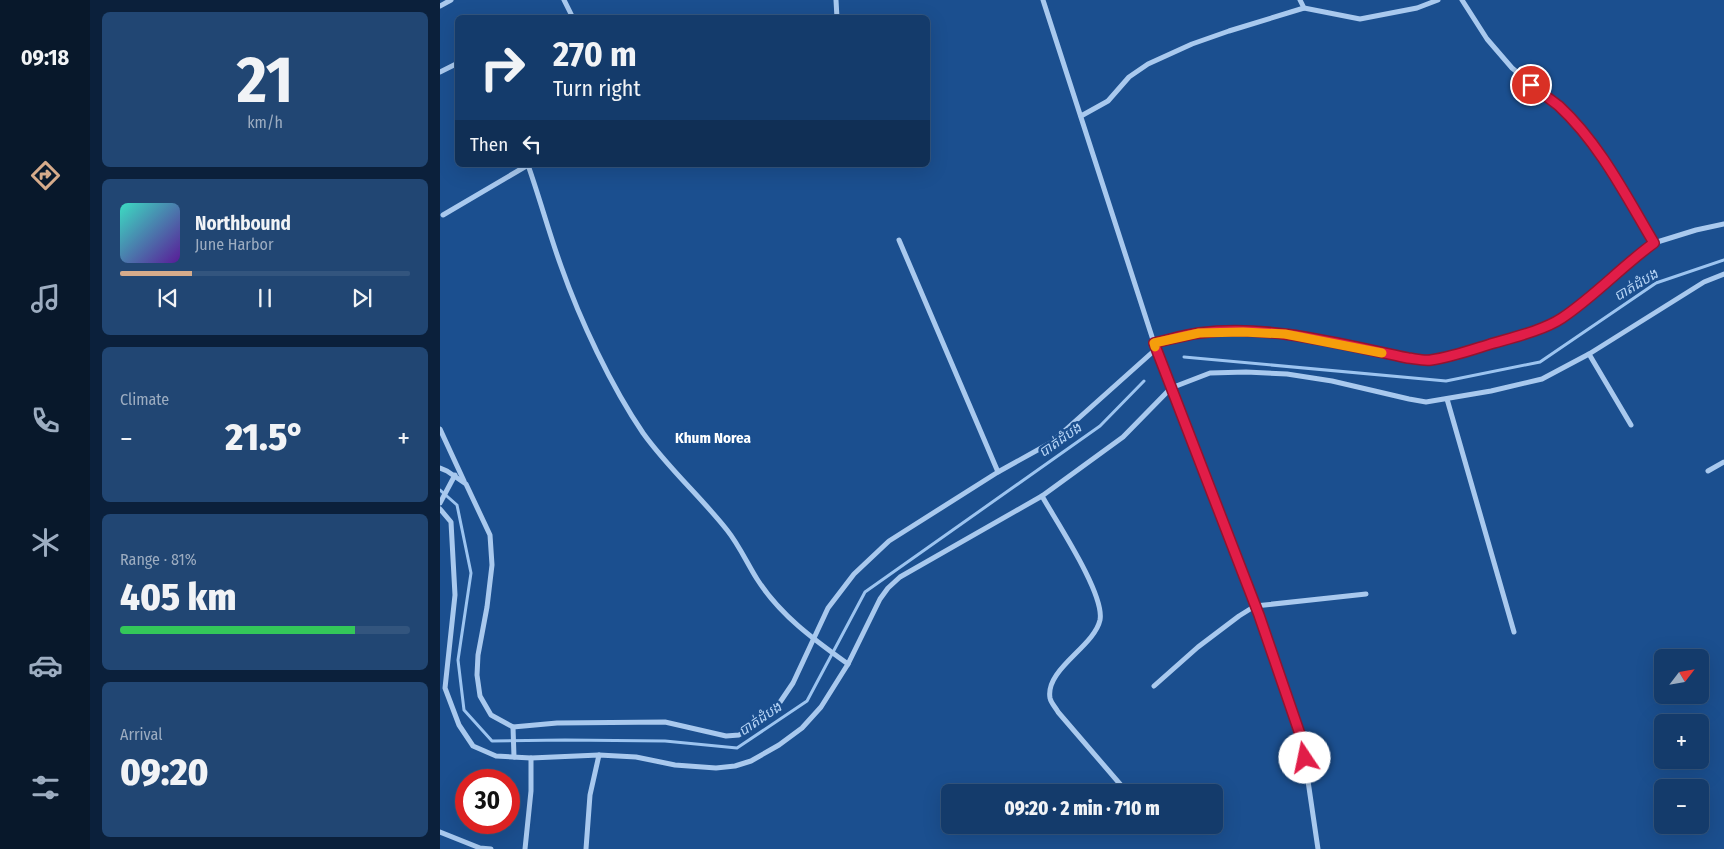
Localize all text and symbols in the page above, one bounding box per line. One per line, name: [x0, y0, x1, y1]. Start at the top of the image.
text: 270 m: [553, 33, 637, 75]
icon: right: [470, 35, 535, 100]
text: 21: [237, 41, 293, 119]
text: 09:18: [21, 44, 69, 71]
pin: [1510, 64, 1552, 106]
icon: arrive: [1517, 71, 1545, 99]
text: Turn right: [553, 75, 641, 102]
text: km/h: [247, 113, 283, 132]
icon: left: [518, 130, 546, 158]
text: Then: [470, 133, 508, 156]
icon: directions: [28, 158, 63, 193]
text: Northbound: [195, 212, 291, 235]
text: June Harbor: [195, 235, 273, 254]
water label: បាត់ដំបង: [1611, 265, 1661, 305]
icon: music: [28, 281, 63, 316]
icon: previous: [154, 284, 182, 312]
icon: pause: [251, 284, 279, 312]
icon: next: [348, 284, 376, 312]
text: Climate: [120, 390, 169, 409]
icon: phone: [28, 403, 63, 438]
text: 21.5°: [225, 414, 305, 460]
water label: បាត់ដំបង: [1035, 419, 1085, 461]
text: −: [120, 422, 133, 455]
text: +: [397, 422, 410, 455]
district label: Khum Norea: [675, 429, 752, 447]
icon: climate: [28, 525, 63, 560]
text: Range · 81%: [120, 550, 197, 569]
text: 405 km: [120, 574, 236, 620]
icon: car: [28, 648, 63, 683]
north arrow: [1654, 649, 1709, 704]
map controls: [1654, 649, 1709, 834]
water label: បាត់ដំបង: [735, 698, 785, 740]
button: +: [1654, 714, 1709, 769]
text: Arrival: [120, 725, 162, 744]
position arrow: [1278, 731, 1330, 783]
text: 09:20: [120, 749, 209, 795]
speed limit sign: 30: [455, 769, 520, 834]
icon: filters: [28, 770, 63, 805]
button: −: [1654, 779, 1709, 834]
text: 09:20 · 2 min · 710 m: [1004, 797, 1160, 820]

